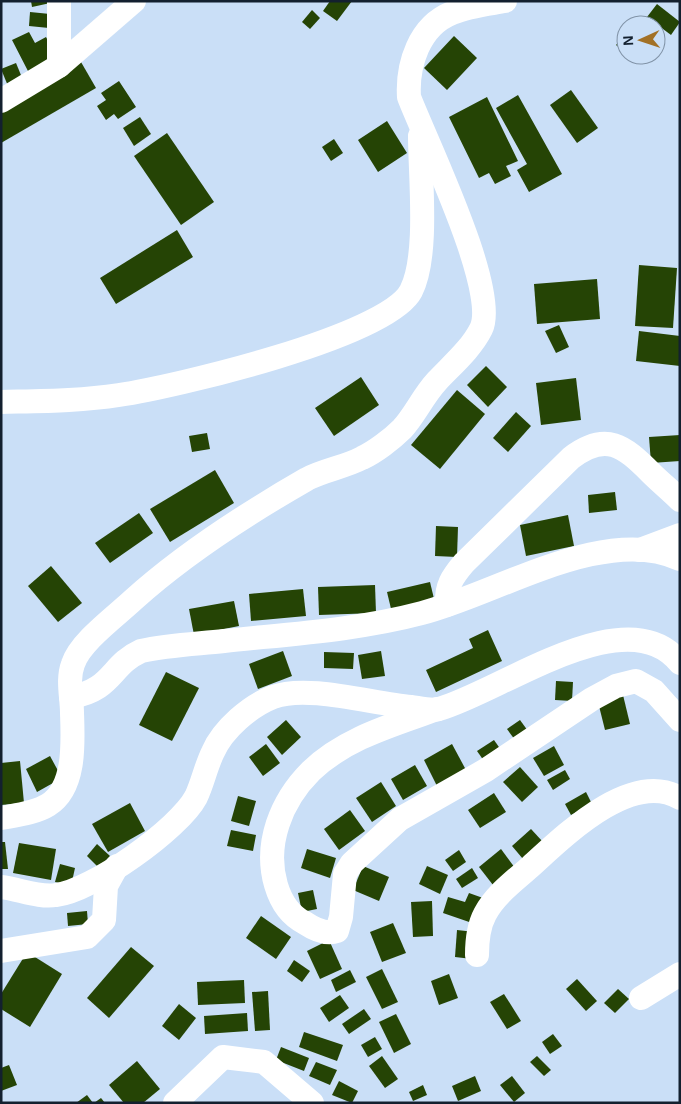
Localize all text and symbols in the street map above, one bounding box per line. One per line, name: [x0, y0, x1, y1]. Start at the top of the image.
north arrow: [616, 15, 666, 65]
text: N: [620, 35, 636, 46]

